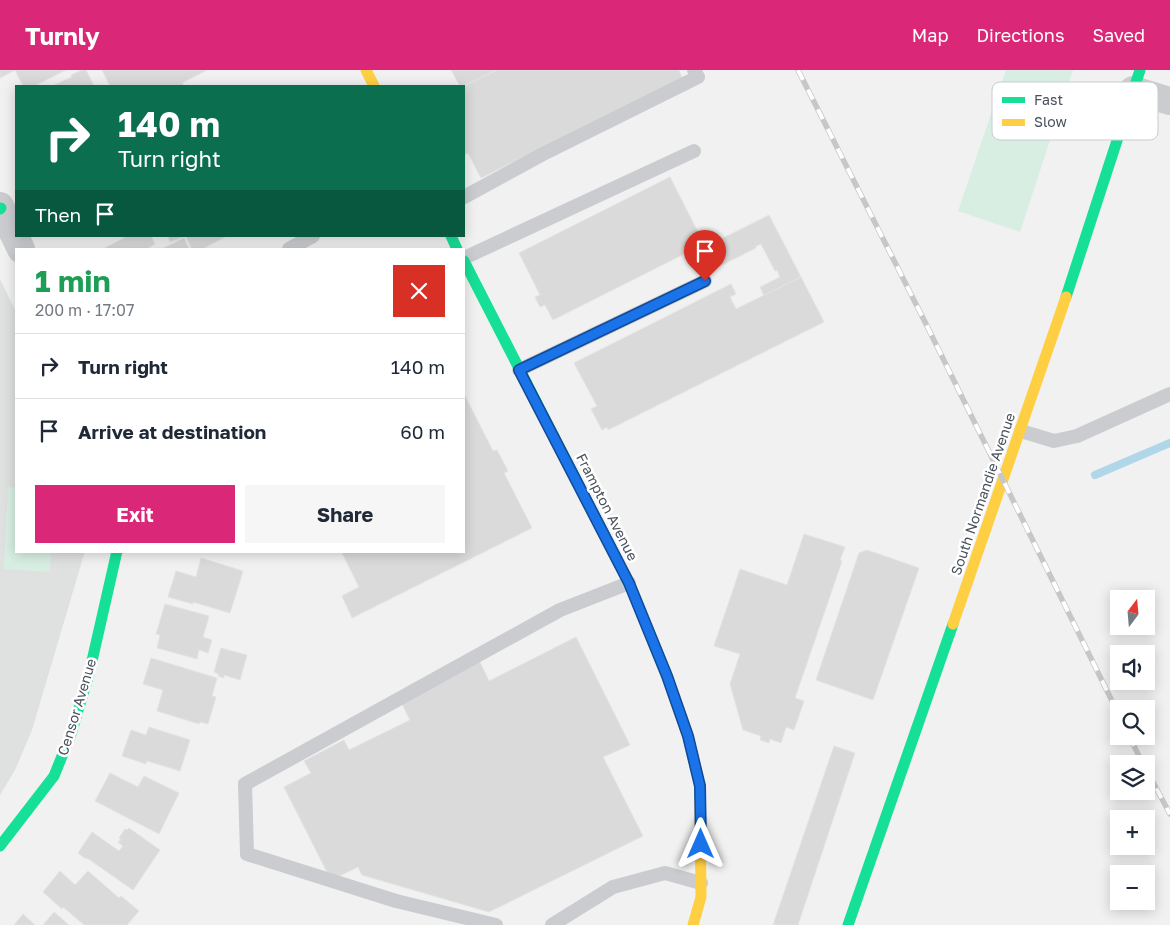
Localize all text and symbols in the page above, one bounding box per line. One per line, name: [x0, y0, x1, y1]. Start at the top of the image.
text: Turnly: [25, 21, 100, 50]
text: Map: [912, 24, 948, 46]
text: Directions: [976, 24, 1064, 46]
text: Saved: [1092, 24, 1145, 46]
legend: [992, 82, 1158, 140]
text: Fast: [1034, 91, 1063, 108]
text: 140 m: [118, 103, 220, 145]
icon: right: [35, 105, 100, 170]
text: Slow: [1034, 113, 1067, 130]
text: Turn right: [118, 145, 221, 172]
icon: arrive: [91, 200, 119, 228]
text: Then: [35, 203, 81, 226]
pin: [684, 230, 726, 281]
icon: arrive: [691, 237, 719, 265]
text: 1 min: [35, 263, 111, 299]
button: close: [393, 265, 445, 317]
text: 200 m · 17:07: [35, 300, 135, 320]
icon: right: [35, 352, 63, 380]
text: Turn right: [78, 355, 168, 378]
text: 140 m: [391, 355, 445, 378]
street label: South Normandie Avenue: [947, 411, 1018, 577]
icon: arrive: [35, 417, 63, 445]
text: Arrive at destination: [78, 420, 266, 443]
text: 60 m: [400, 420, 445, 443]
street label: Frampton Avenue: [573, 450, 642, 563]
button: Exit: [35, 485, 235, 543]
button: Share: [245, 485, 445, 543]
north arrow: [1110, 590, 1155, 635]
map controls: [1110, 590, 1155, 910]
button: sound: [1110, 645, 1155, 690]
street label: Censor Avenue: [54, 656, 99, 757]
button: search: [1110, 700, 1155, 745]
button: layers: [1110, 755, 1155, 800]
button: +: [1110, 810, 1155, 855]
position arrow: [674, 817, 726, 869]
button: −: [1110, 865, 1155, 910]

